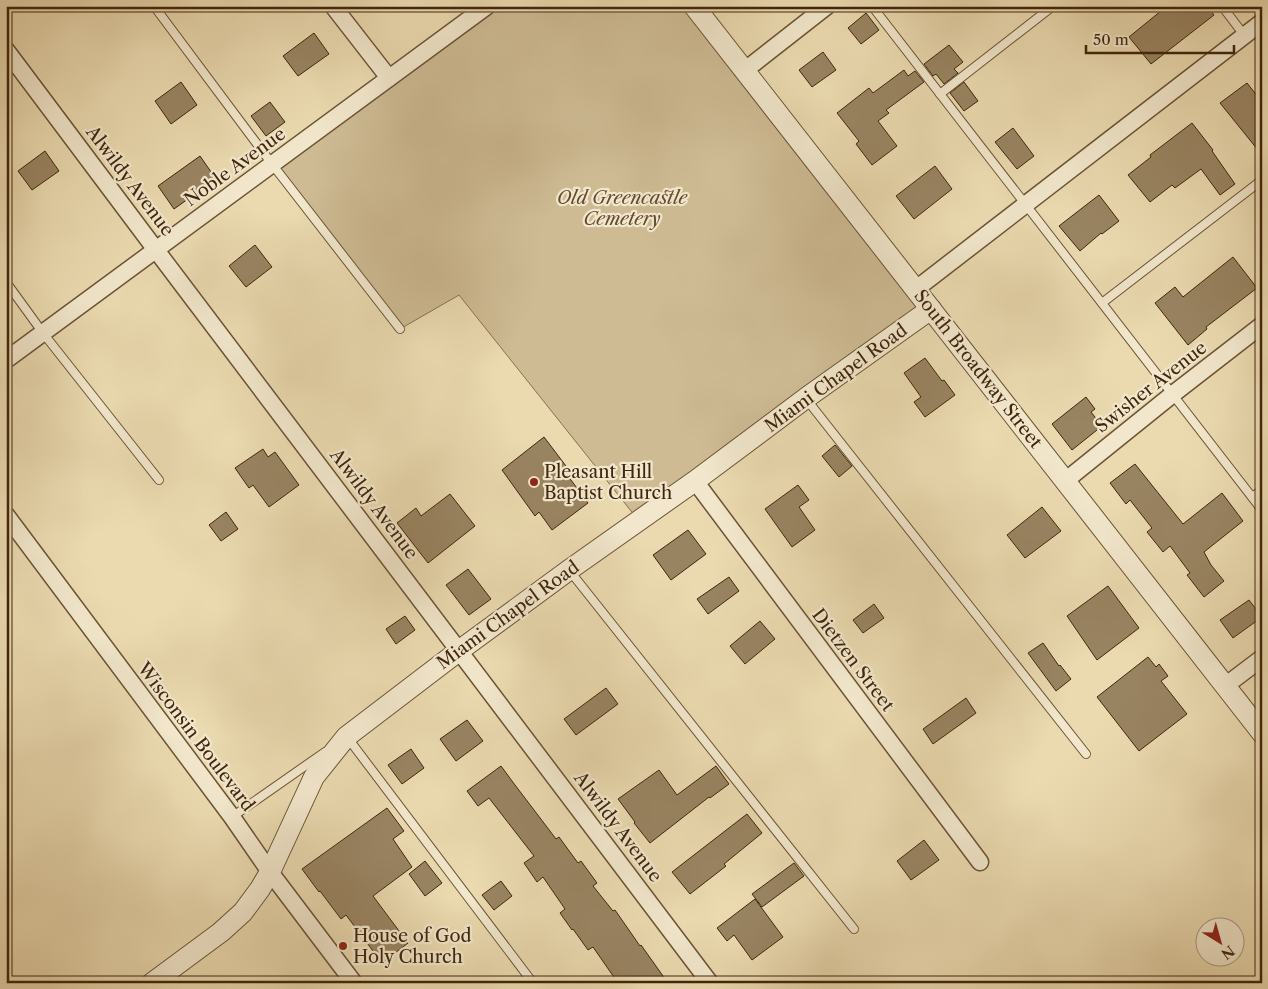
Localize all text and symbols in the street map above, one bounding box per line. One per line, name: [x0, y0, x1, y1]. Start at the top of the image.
scale bar: [1086, 22, 1233, 54]
text: 50 m: [1093, 30, 1129, 49]
street label: Alwildy Avenue: [81, 121, 179, 241]
street label: Noble Avenue: [180, 123, 290, 211]
park label: Old Greencastle Cemetery: [557, 187, 689, 230]
street label: South Broadway Street: [909, 285, 1047, 453]
street label: Miami Chapel Road: [760, 319, 912, 437]
street label: Swisher Avenue: [1091, 337, 1211, 437]
street label: Alwildy Avenue: [325, 444, 423, 564]
place label: Pleasant Hill Baptist Church: [544, 461, 672, 504]
marker: Pleasant Hill Baptist Church: [528, 476, 540, 488]
street label: Miami Chapel Road: [432, 556, 584, 674]
street label: Dietzen Street: [807, 604, 899, 716]
street label: Wisconsin Boulevard: [132, 657, 259, 816]
street label: Alwildy Avenue: [569, 767, 667, 887]
north arrow: [1196, 916, 1246, 966]
place label: House of God Holy Church: [353, 925, 472, 968]
marker: House of God Holy Church: [337, 940, 349, 952]
text: N: [1218, 942, 1238, 963]

